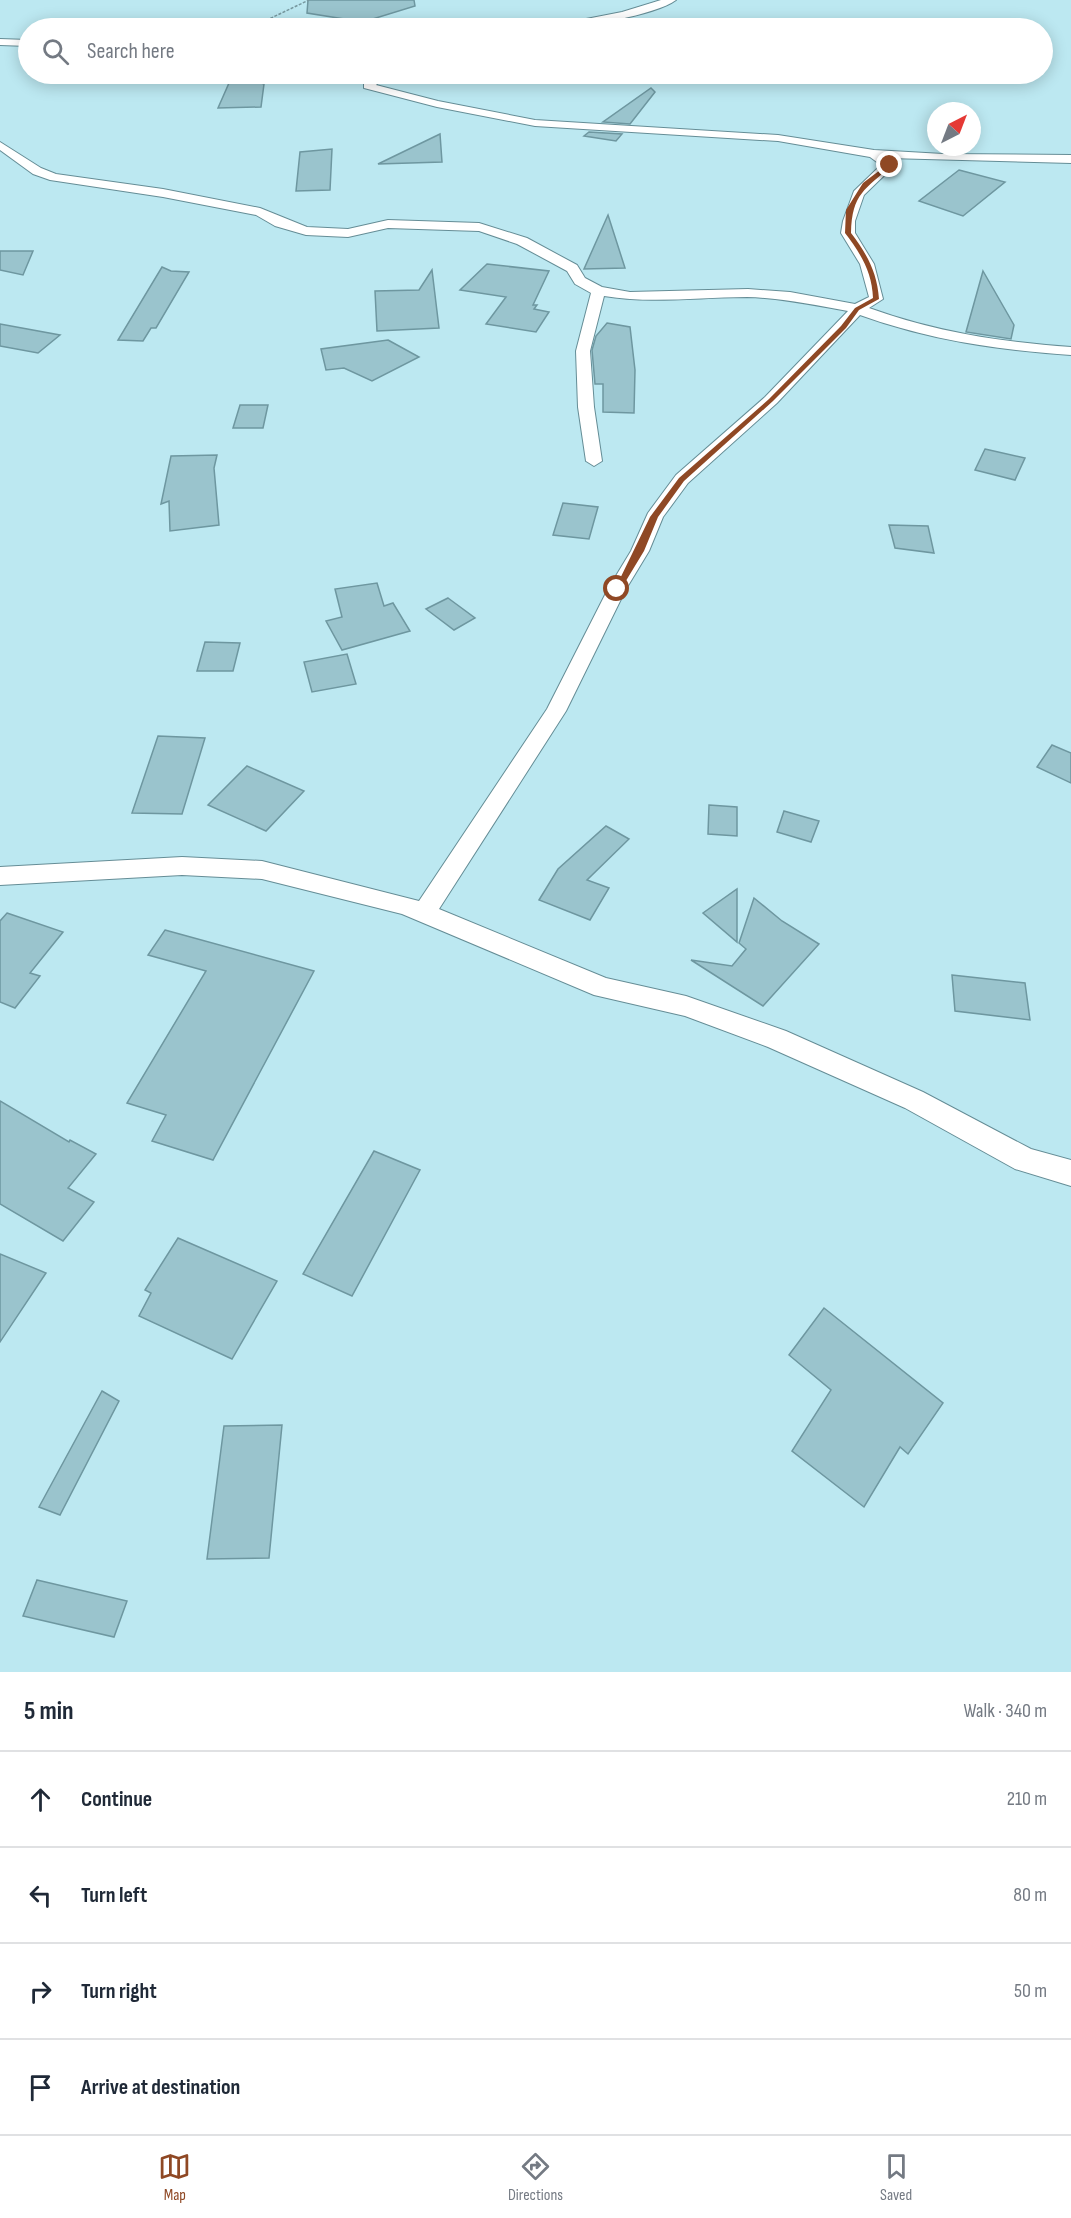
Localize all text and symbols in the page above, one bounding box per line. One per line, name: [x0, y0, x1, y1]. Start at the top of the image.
search box: [18, 18, 1053, 84]
icon: search: [39, 35, 72, 68]
text: Search here: [87, 38, 174, 65]
north arrow: [927, 102, 981, 156]
route end: [876, 151, 902, 177]
route start: [603, 575, 629, 601]
text: 5 min: [24, 1696, 74, 1727]
text: Walk · 340 m: [963, 1699, 1047, 1723]
icon: ahead: [24, 1783, 57, 1816]
text: Continue: [81, 1786, 152, 1813]
text: 210 m: [1007, 1787, 1047, 1811]
icon: left: [24, 1879, 57, 1912]
text: Turn left: [81, 1882, 147, 1909]
text: 80 m: [1013, 1883, 1047, 1907]
icon: right: [24, 1975, 57, 2008]
text: Turn right: [81, 1978, 157, 2005]
text: 50 m: [1014, 1979, 1047, 2003]
icon: arrive: [24, 2071, 57, 2104]
text: Arrive at destination: [81, 2074, 240, 2101]
tab: Map: [158, 2150, 191, 2205]
tab: Directions: [508, 2150, 563, 2205]
tab: Saved: [880, 2150, 913, 2205]

